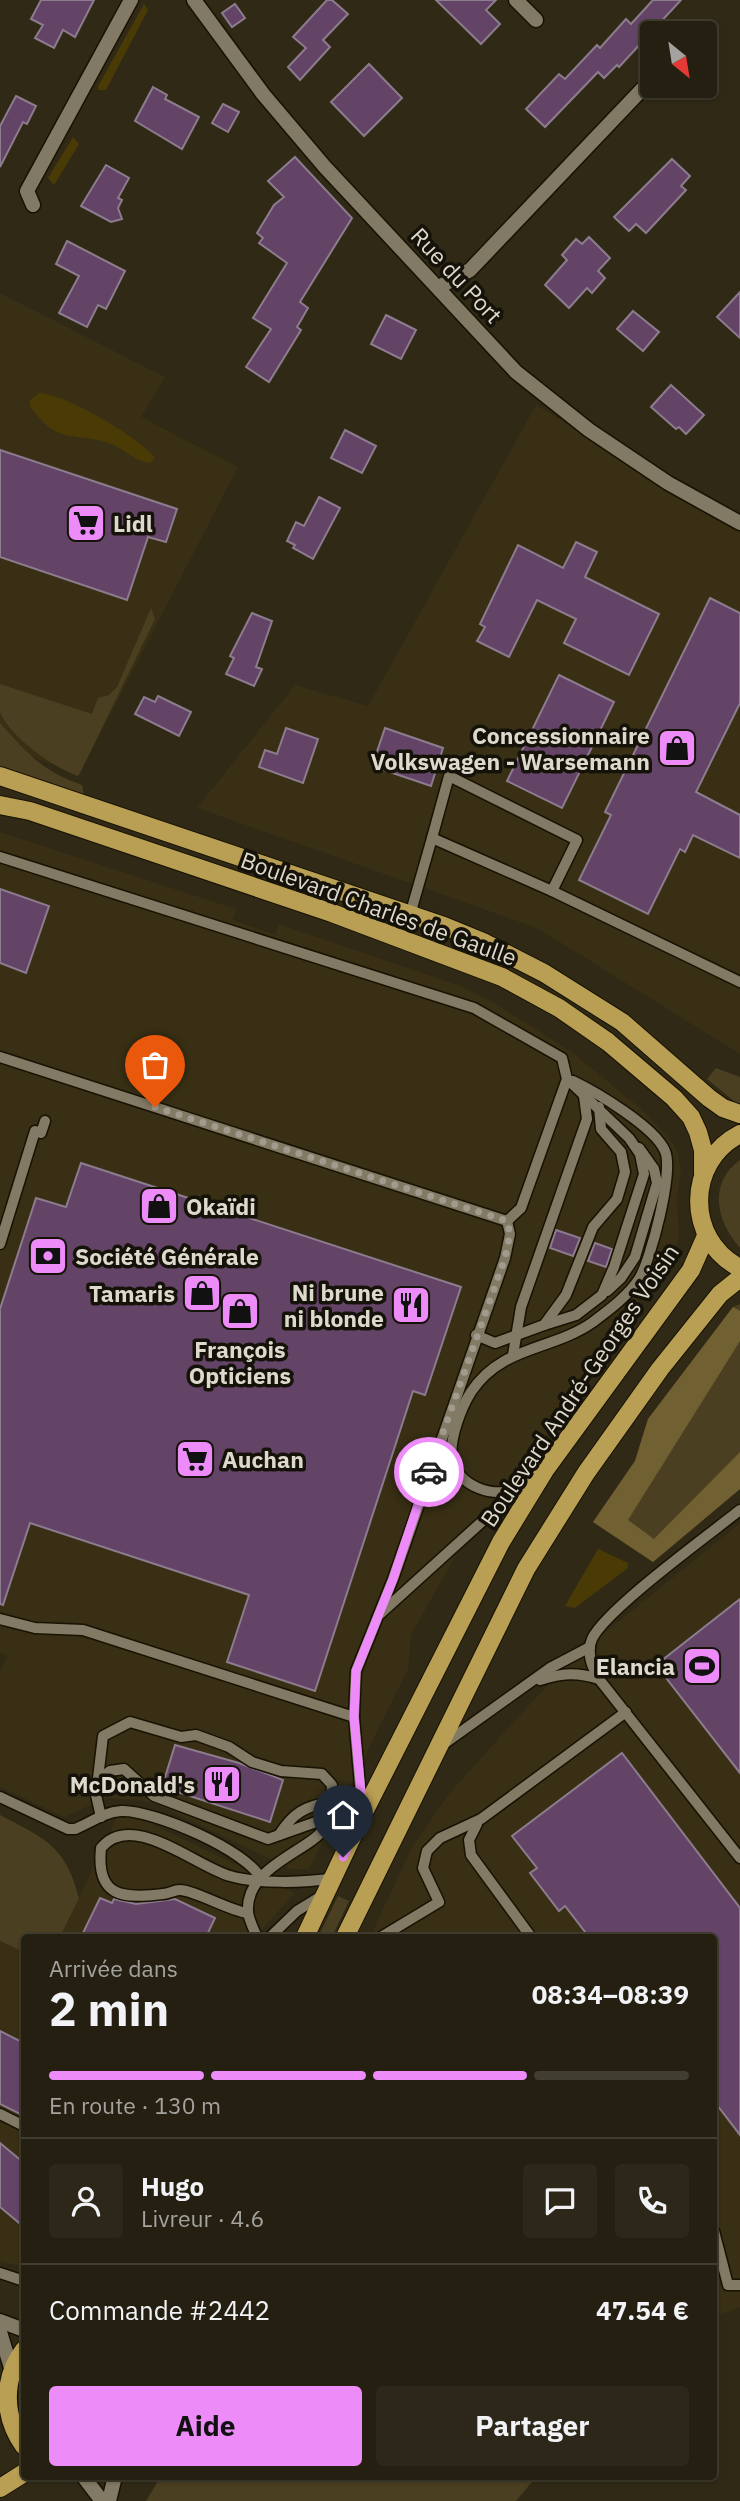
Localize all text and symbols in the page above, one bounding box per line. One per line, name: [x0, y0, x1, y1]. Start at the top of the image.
north arrow: [640, 21, 718, 98]
map controls: [640, 21, 717, 98]
street label: Rue du Port: [405, 221, 509, 329]
supermarket icon: Lidl: [65, 502, 107, 544]
place label: Lidl: [113, 508, 153, 538]
place label: Concessionnaire Volkswagen - Warsemann: [370, 720, 650, 776]
shop icon: Concessionnaire Volkswagen - Warsemann: [656, 727, 698, 769]
street label: Boulevard Charles de Gaulle: [237, 844, 521, 972]
pin: [125, 1035, 185, 1107]
icon: bag: [136, 1046, 174, 1084]
shop icon: Okaïdi: [138, 1185, 180, 1227]
place label: Okaïdi: [186, 1191, 256, 1221]
bank icon: Société Générale: [27, 1235, 69, 1277]
street label: Boulevard André-Georges Voisin: [473, 1238, 685, 1532]
place label: Société Générale: [75, 1241, 259, 1271]
shop icon: Tamaris: [181, 1272, 223, 1314]
place label: Ni brune ni blonde: [284, 1277, 384, 1333]
place label: Tamaris: [89, 1278, 175, 1308]
restaurant icon: Ni brune ni blonde: [390, 1284, 432, 1326]
shop icon: François Opticiens: [219, 1290, 261, 1332]
place label: François Opticiens: [189, 1334, 291, 1390]
courier: [394, 1437, 464, 1507]
supermarket icon: Auchan: [174, 1438, 216, 1480]
place label: Auchan: [222, 1444, 304, 1474]
icon: car: [410, 1453, 448, 1491]
sports icon: Elancia: [681, 1645, 723, 1687]
place label: Elancia: [596, 1651, 675, 1681]
restaurant icon: McDonald's: [201, 1763, 243, 1805]
place label: McDonald's: [70, 1769, 195, 1799]
pin: [313, 1785, 373, 1857]
icon: home: [324, 1796, 362, 1834]
text: Arrivée dans: [49, 1953, 178, 1983]
text: 08:34–08:39: [532, 1977, 689, 2011]
text: 2 min: [49, 1979, 169, 2039]
text: En route · 130 m: [49, 2090, 221, 2120]
button: person: [49, 2164, 123, 2238]
button: chat: [523, 2164, 597, 2238]
button: phone: [615, 2164, 689, 2238]
text: Hugo: [141, 2169, 204, 2203]
text: Livreur · 4.6: [141, 2203, 264, 2233]
text: Commande #2442: [49, 2293, 270, 2327]
text: 47.54 €: [596, 2293, 689, 2327]
button: Aide: [49, 2386, 362, 2466]
button: Partager: [376, 2386, 689, 2466]

